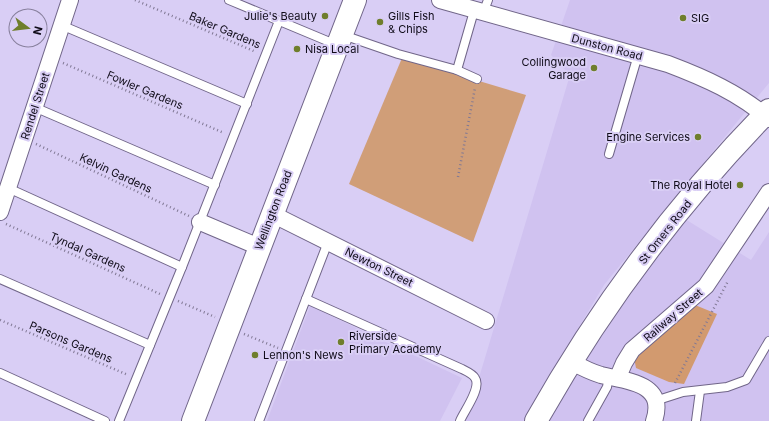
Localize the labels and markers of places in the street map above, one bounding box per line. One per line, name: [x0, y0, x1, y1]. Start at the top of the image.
place label: Julie's Beauty: [244, 9, 317, 23]
place label: Gills Fish & Chips: [388, 9, 435, 36]
marker: Julie's Beauty: [320, 11, 330, 21]
place label: SIG: [691, 11, 709, 25]
marker: SIG: [678, 13, 688, 23]
marker: Gills Fish & Chips: [375, 17, 385, 27]
place label: Nisa Local: [305, 42, 359, 56]
marker: Nisa Local: [292, 44, 302, 54]
place label: Collingwood Garage: [521, 55, 586, 82]
marker: Collingwood Garage: [589, 63, 599, 73]
place label: Engine Services: [606, 130, 690, 144]
marker: Engine Services: [693, 132, 703, 142]
place label: The Royal Hotel: [650, 178, 732, 192]
marker: The Royal Hotel: [735, 180, 745, 190]
place label: Riverside Primary Academy: [349, 329, 441, 356]
marker: Riverside Primary Academy: [336, 337, 346, 347]
place label: Lennon's News: [263, 348, 343, 362]
marker: Lennon's News: [250, 350, 260, 360]

